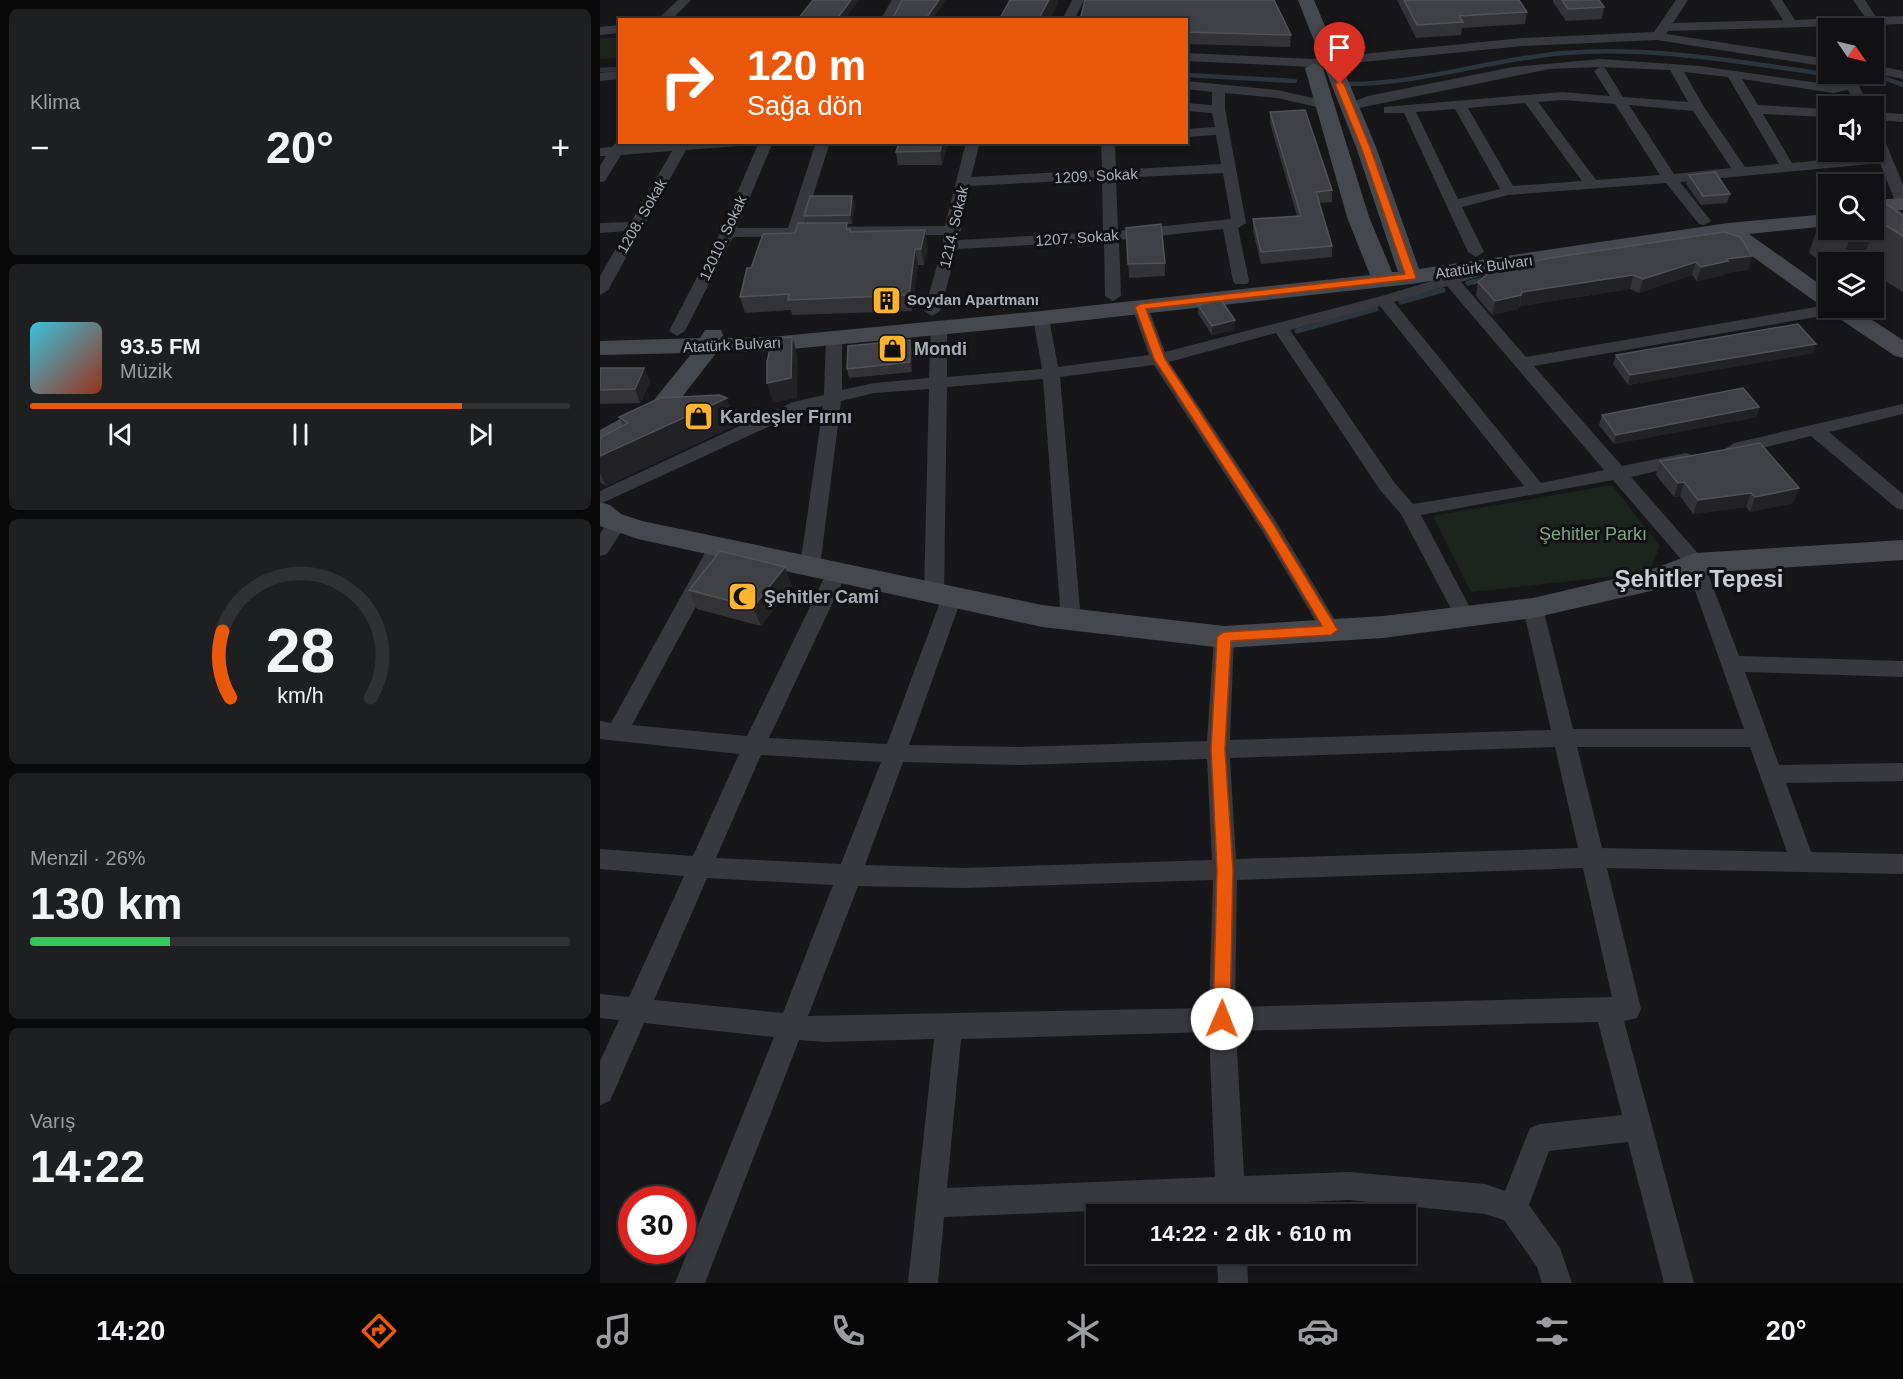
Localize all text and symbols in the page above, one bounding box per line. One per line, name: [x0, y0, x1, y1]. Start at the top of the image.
north arrow: [1818, 18, 1884, 84]
map controls: [1818, 18, 1884, 318]
pin: [1314, 22, 1365, 84]
icon: arrive: [1323, 31, 1356, 64]
icon: right: [648, 42, 726, 120]
text: 120 m: [747, 42, 866, 89]
text: Klima: [30, 91, 80, 113]
text: Sağa dön: [747, 91, 863, 121]
button: sound: [1818, 96, 1884, 162]
text: 20°: [266, 122, 334, 173]
text: −: [30, 129, 49, 166]
text: +: [551, 129, 570, 166]
street label: 1209. Sokak: [1054, 165, 1139, 186]
button: search: [1818, 174, 1884, 240]
street label: 1208. Sokak: [613, 175, 670, 256]
street label: 1214. Sokak: [936, 184, 971, 269]
street label: 12010. Sokak: [695, 192, 750, 283]
street label: 1207. Sokak: [1035, 226, 1120, 249]
street label: Atatürk Bulvarı: [1434, 251, 1534, 282]
button: layers: [1818, 252, 1884, 318]
building icon: Soydan Apartmanı: [870, 284, 902, 316]
place label: Soydan Apartmanı: [907, 291, 1039, 308]
street label: Atatürk Bulvarı: [682, 333, 782, 356]
shop icon: Mondi: [877, 333, 909, 365]
text: 93.5 FM: [120, 334, 201, 359]
place label: Mondi: [914, 339, 967, 359]
text: Müzik: [120, 360, 172, 382]
shop icon: Kardeşler Fırını: [683, 401, 715, 433]
place label: Kardeşler Fırını: [720, 407, 852, 427]
icon: previous: [104, 418, 137, 451]
icon: pause: [284, 418, 317, 451]
icon: next: [464, 418, 497, 451]
park label: Şehitler Parkı: [1539, 524, 1647, 544]
district label: Şehitler Tepesi: [1615, 565, 1783, 592]
mosque icon: Şehitler Cami: [727, 581, 759, 613]
place label: Şehitler Cami: [764, 587, 879, 607]
text: 28: [265, 617, 335, 686]
text: km/h: [277, 685, 323, 709]
text: Menzil · 26%: [30, 847, 146, 869]
text: 130 km: [30, 878, 183, 929]
position arrow: [1190, 987, 1254, 1051]
text: Varış: [30, 1110, 75, 1132]
text: 14:22: [30, 1141, 145, 1192]
speed limit sign: 30: [618, 1186, 696, 1264]
text: 14:22 · 2 dk · 610 m: [1150, 1221, 1352, 1246]
icon: directions: [358, 1310, 400, 1352]
icon: music: [593, 1310, 635, 1352]
icon: phone: [827, 1310, 869, 1352]
icon: climate: [1062, 1310, 1104, 1352]
icon: car: [1297, 1310, 1339, 1352]
icon: filters: [1531, 1310, 1573, 1352]
text: 14:20: [96, 1316, 165, 1346]
text: 20°: [1766, 1316, 1807, 1346]

